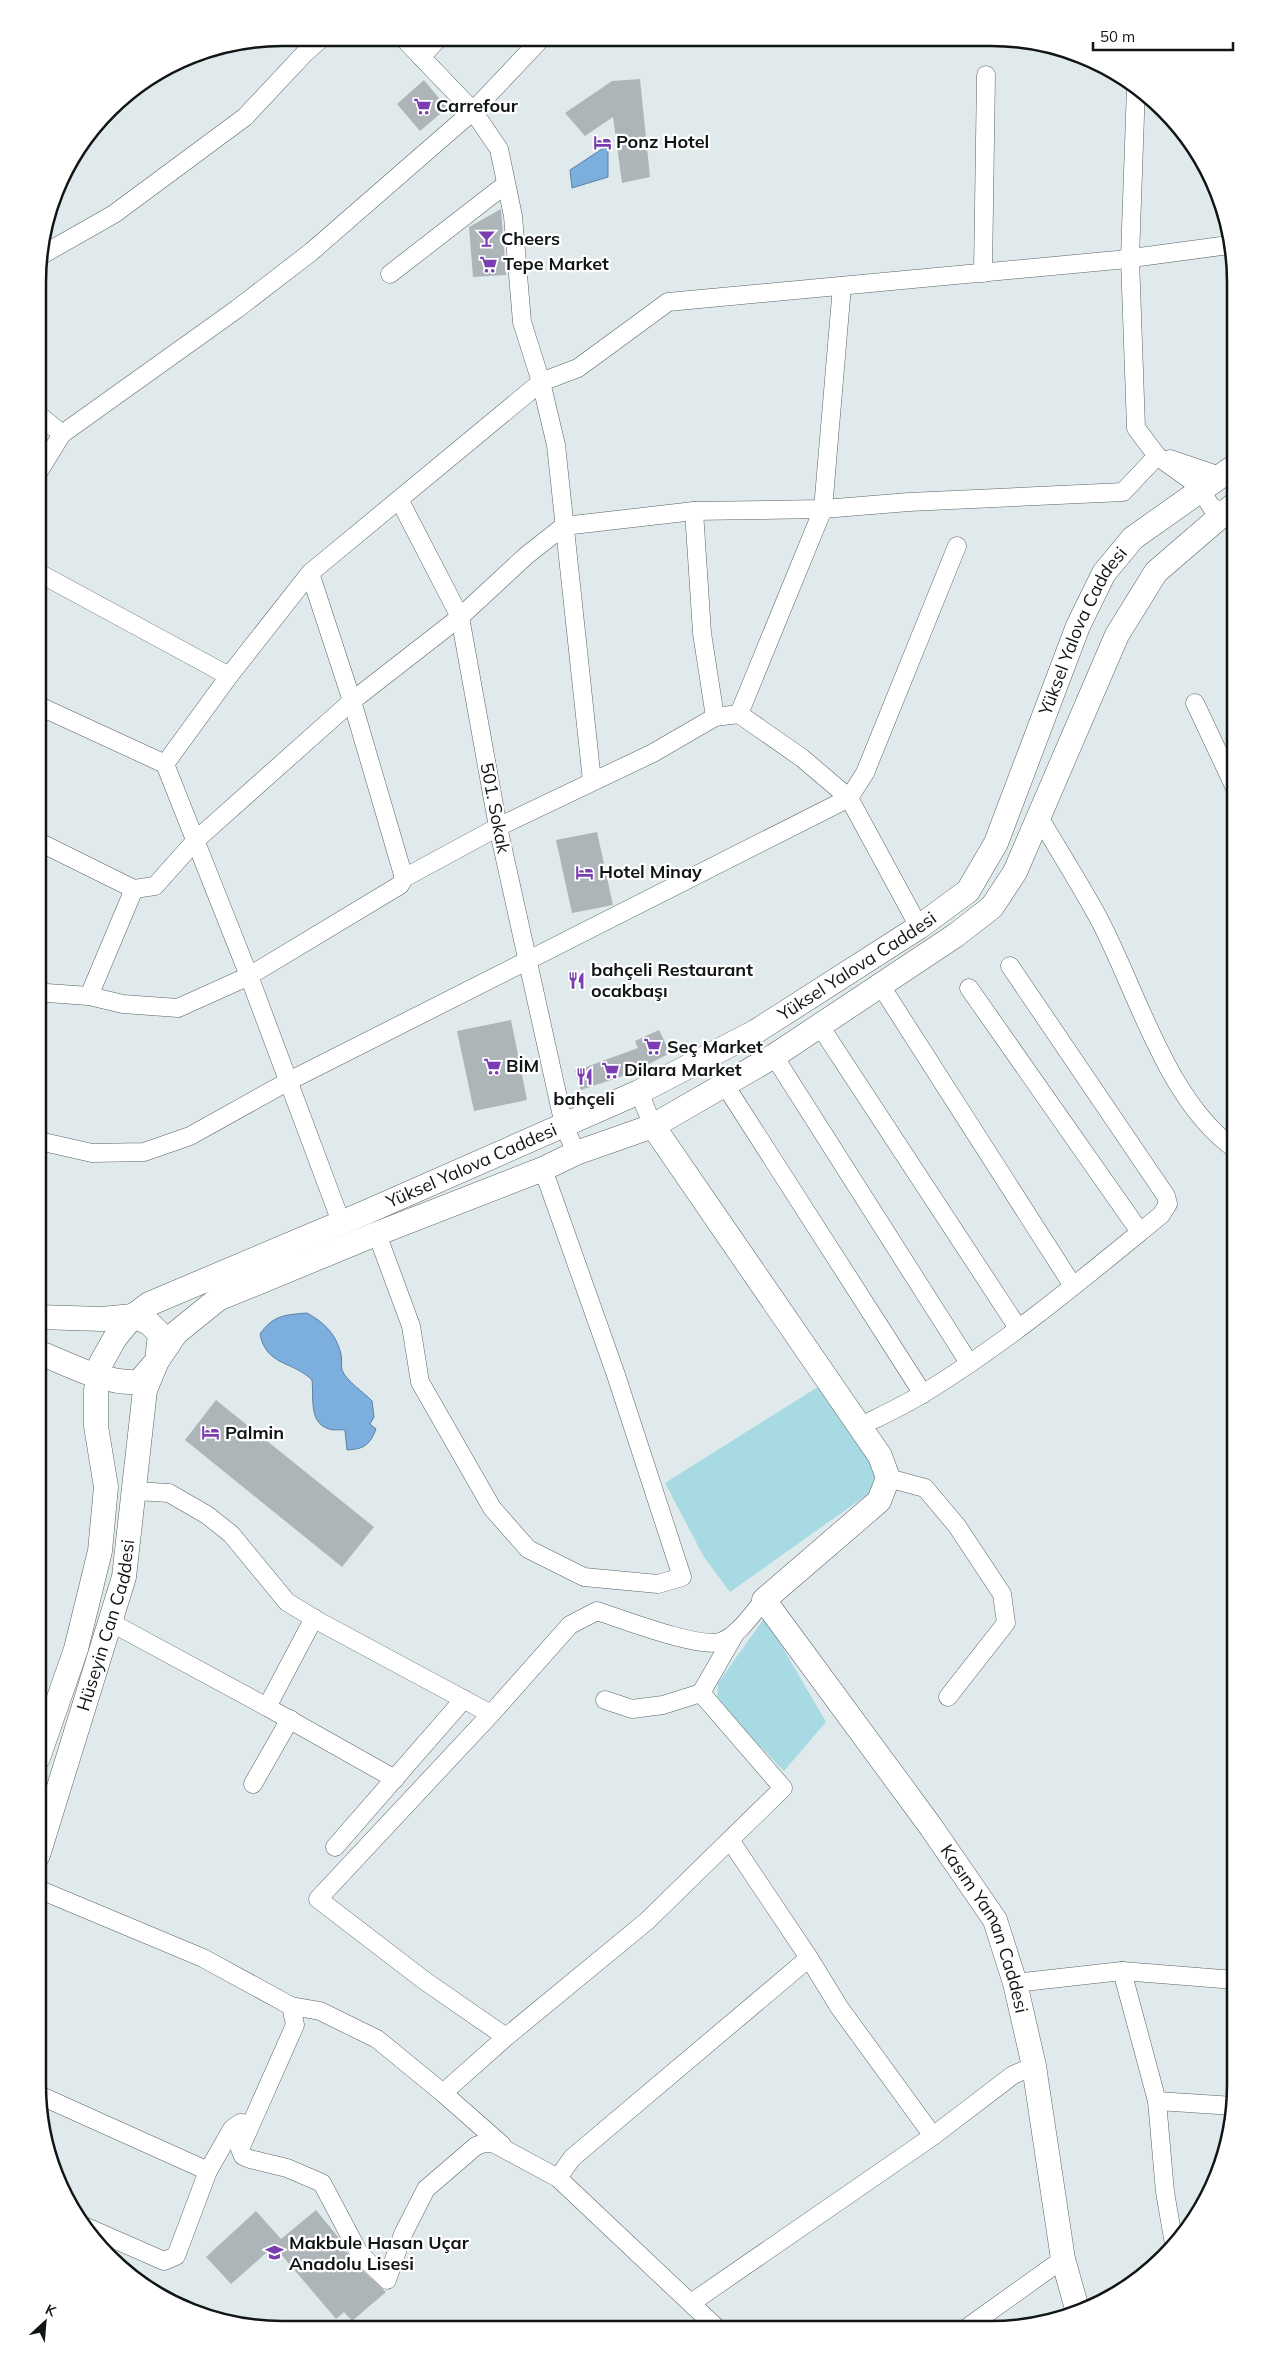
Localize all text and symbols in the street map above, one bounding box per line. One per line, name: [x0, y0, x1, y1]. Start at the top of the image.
scale bar: [1093, 20, 1233, 52]
text: 50 m: [1100, 27, 1135, 46]
place label: Carrefour: [436, 94, 519, 117]
supermarket icon: Carrefour: [412, 96, 432, 116]
place label: Ponz Hotel: [616, 130, 709, 153]
hotel icon: Ponz Hotel: [592, 132, 612, 152]
place label: Cheers: [501, 227, 560, 250]
bar icon: Cheers: [477, 229, 497, 249]
place label: Tepe Market: [503, 252, 609, 275]
supermarket icon: Tepe Market: [479, 254, 499, 274]
street label: Yüksel Yalova Caddesi: [1033, 542, 1132, 719]
street label: 501. Sokak: [475, 761, 516, 856]
place label: Hotel Minay: [599, 860, 702, 883]
hotel icon: Hotel Minay: [575, 862, 595, 882]
street label: Yüksel Yalova Caddesi: [773, 906, 941, 1026]
place label: bahçeli Restaurant ocakbaşı: [591, 958, 753, 1002]
restaurant icon: bahçeli Restaurant ocakbaşı: [567, 970, 587, 990]
place label: Seç Market: [667, 1035, 763, 1058]
supermarket icon: Seç Market: [643, 1037, 663, 1057]
place label: BİM: [506, 1054, 539, 1077]
supermarket icon: BİM: [482, 1056, 502, 1076]
place label: Dilara Market: [624, 1058, 742, 1081]
supermarket icon: Dilara Market: [600, 1060, 620, 1080]
restaurant icon: bahçeli: [574, 1066, 594, 1086]
place label: bahçeli: [553, 1087, 615, 1110]
street label: Yüksel Yalova Caddesi: [382, 1118, 560, 1213]
place label: Palmin: [225, 1421, 284, 1444]
hotel icon: Palmin: [201, 1423, 221, 1443]
street label: Hüseyin Can Caddesi: [71, 1538, 139, 1714]
street label: Kasım Yaman Caddesi: [936, 1840, 1034, 2015]
place label: Makbule Hasan Uçar Anadolu Lisesi: [289, 2231, 470, 2275]
school or university icon: Makbule Hasan Uçar Anadolu Lisesi: [265, 2243, 285, 2263]
north arrow: [20, 2297, 70, 2347]
text: K: [43, 2300, 59, 2321]

